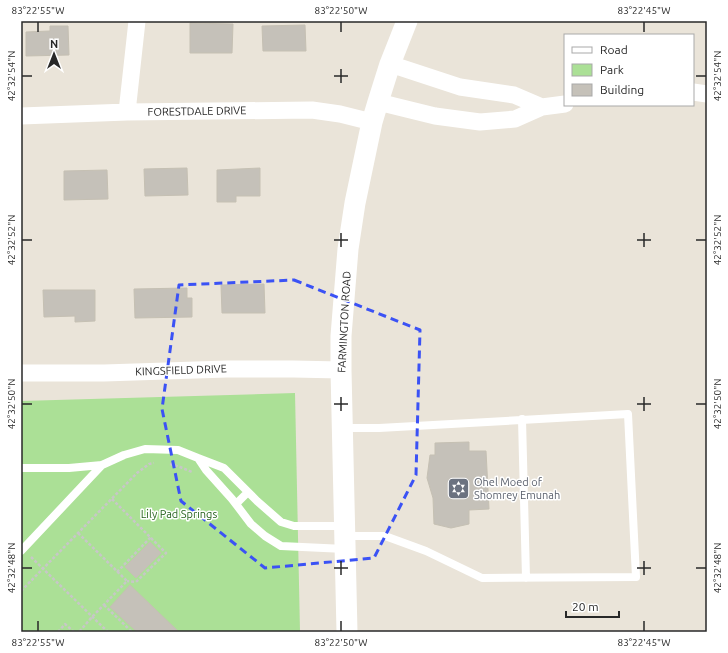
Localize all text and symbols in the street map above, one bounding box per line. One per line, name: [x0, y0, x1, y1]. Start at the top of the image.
text: 83°22'55"W: [12, 5, 64, 16]
text: 83°22'50"W: [315, 5, 367, 16]
text: 83°22'45"W: [618, 5, 670, 16]
north arrow: [34, 34, 74, 74]
legend: [564, 34, 694, 106]
text: N: [50, 38, 58, 50]
text: Road: [600, 43, 628, 56]
text: 42°32'54"N: [6, 51, 17, 101]
text: 42°32'54"N: [712, 51, 723, 101]
text: Park: [600, 63, 624, 76]
text: Building: [600, 83, 644, 96]
street label: FORESTDALE DRIVE: [147, 104, 247, 118]
text: 42°32'52"N: [6, 215, 17, 265]
text: 42°32'52"N: [712, 215, 723, 265]
street label: FARMINGTON ROAD: [335, 271, 353, 373]
street label: KINGSFIELD DRIVE: [135, 362, 227, 378]
text: 42°32'50"N: [6, 379, 17, 429]
text: 42°32'50"N: [712, 379, 723, 429]
synagogue icon: Ohel Moed of Shomrey Emunah: [446, 475, 472, 501]
place label: Ohel Moed of Shomrey Emunah: [474, 476, 560, 501]
park label: Lily Pad Springs: [141, 508, 217, 520]
text: 42°32'48"N: [6, 543, 17, 593]
text: 42°32'48"N: [712, 543, 723, 593]
scale bar: [566, 593, 619, 619]
text: 20 m: [572, 600, 599, 613]
text: 83°22'55"W: [12, 637, 64, 648]
text: 83°22'50"W: [315, 637, 367, 648]
text: 83°22'45"W: [618, 637, 670, 648]

